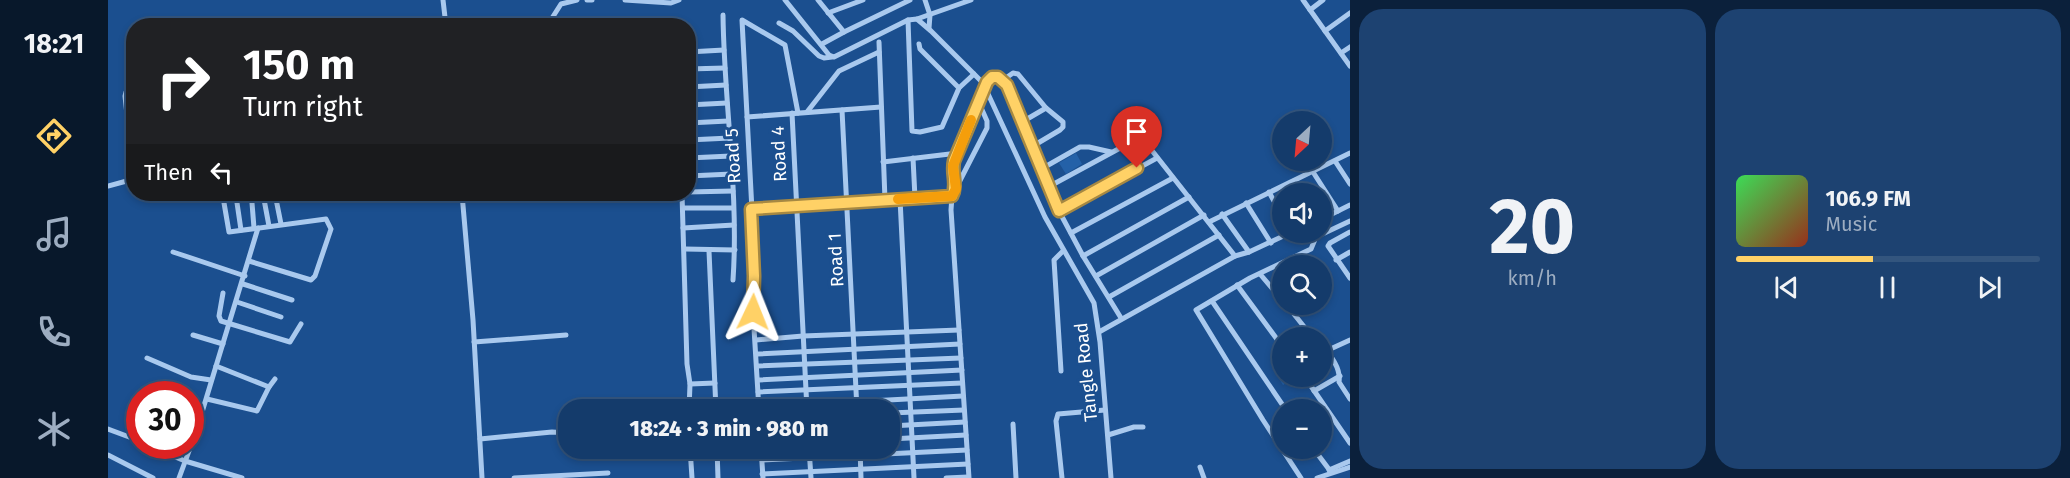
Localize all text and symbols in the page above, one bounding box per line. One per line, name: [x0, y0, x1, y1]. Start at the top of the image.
text: 18:21: [24, 28, 84, 60]
text: 150 m: [243, 40, 355, 90]
icon: right: [144, 42, 222, 120]
text: Turn right: [243, 91, 363, 123]
pin: [1111, 106, 1162, 168]
north arrow: [1272, 111, 1332, 171]
map controls: [1272, 111, 1332, 459]
icon: directions: [33, 115, 75, 157]
icon: arrive: [1120, 115, 1153, 148]
street label: Road 4: [767, 125, 791, 182]
street label: Road 5: [721, 128, 745, 184]
icon: left: [205, 156, 238, 189]
text: Then: [144, 159, 193, 186]
text: 20: [1489, 180, 1575, 274]
button: sound: [1272, 183, 1332, 243]
text: 106.9 FM: [1826, 185, 1911, 212]
text: Music: [1826, 212, 1877, 236]
icon: music: [33, 213, 75, 255]
street label: Road 1: [824, 232, 848, 288]
button: search: [1272, 255, 1332, 315]
text: km/h: [1508, 266, 1557, 290]
icon: previous: [1770, 271, 1803, 304]
icon: pause: [1871, 271, 1904, 304]
icon: next: [1973, 271, 2006, 304]
position arrow: [721, 280, 785, 344]
icon: phone: [33, 311, 75, 353]
street label: Tangle Road: [1070, 321, 1102, 423]
button: +: [1272, 327, 1332, 387]
speed limit sign: 30: [126, 381, 204, 459]
button: −: [1272, 399, 1332, 459]
icon: climate: [33, 408, 75, 450]
text: 18:24 · 3 min · 980 m: [630, 415, 828, 442]

